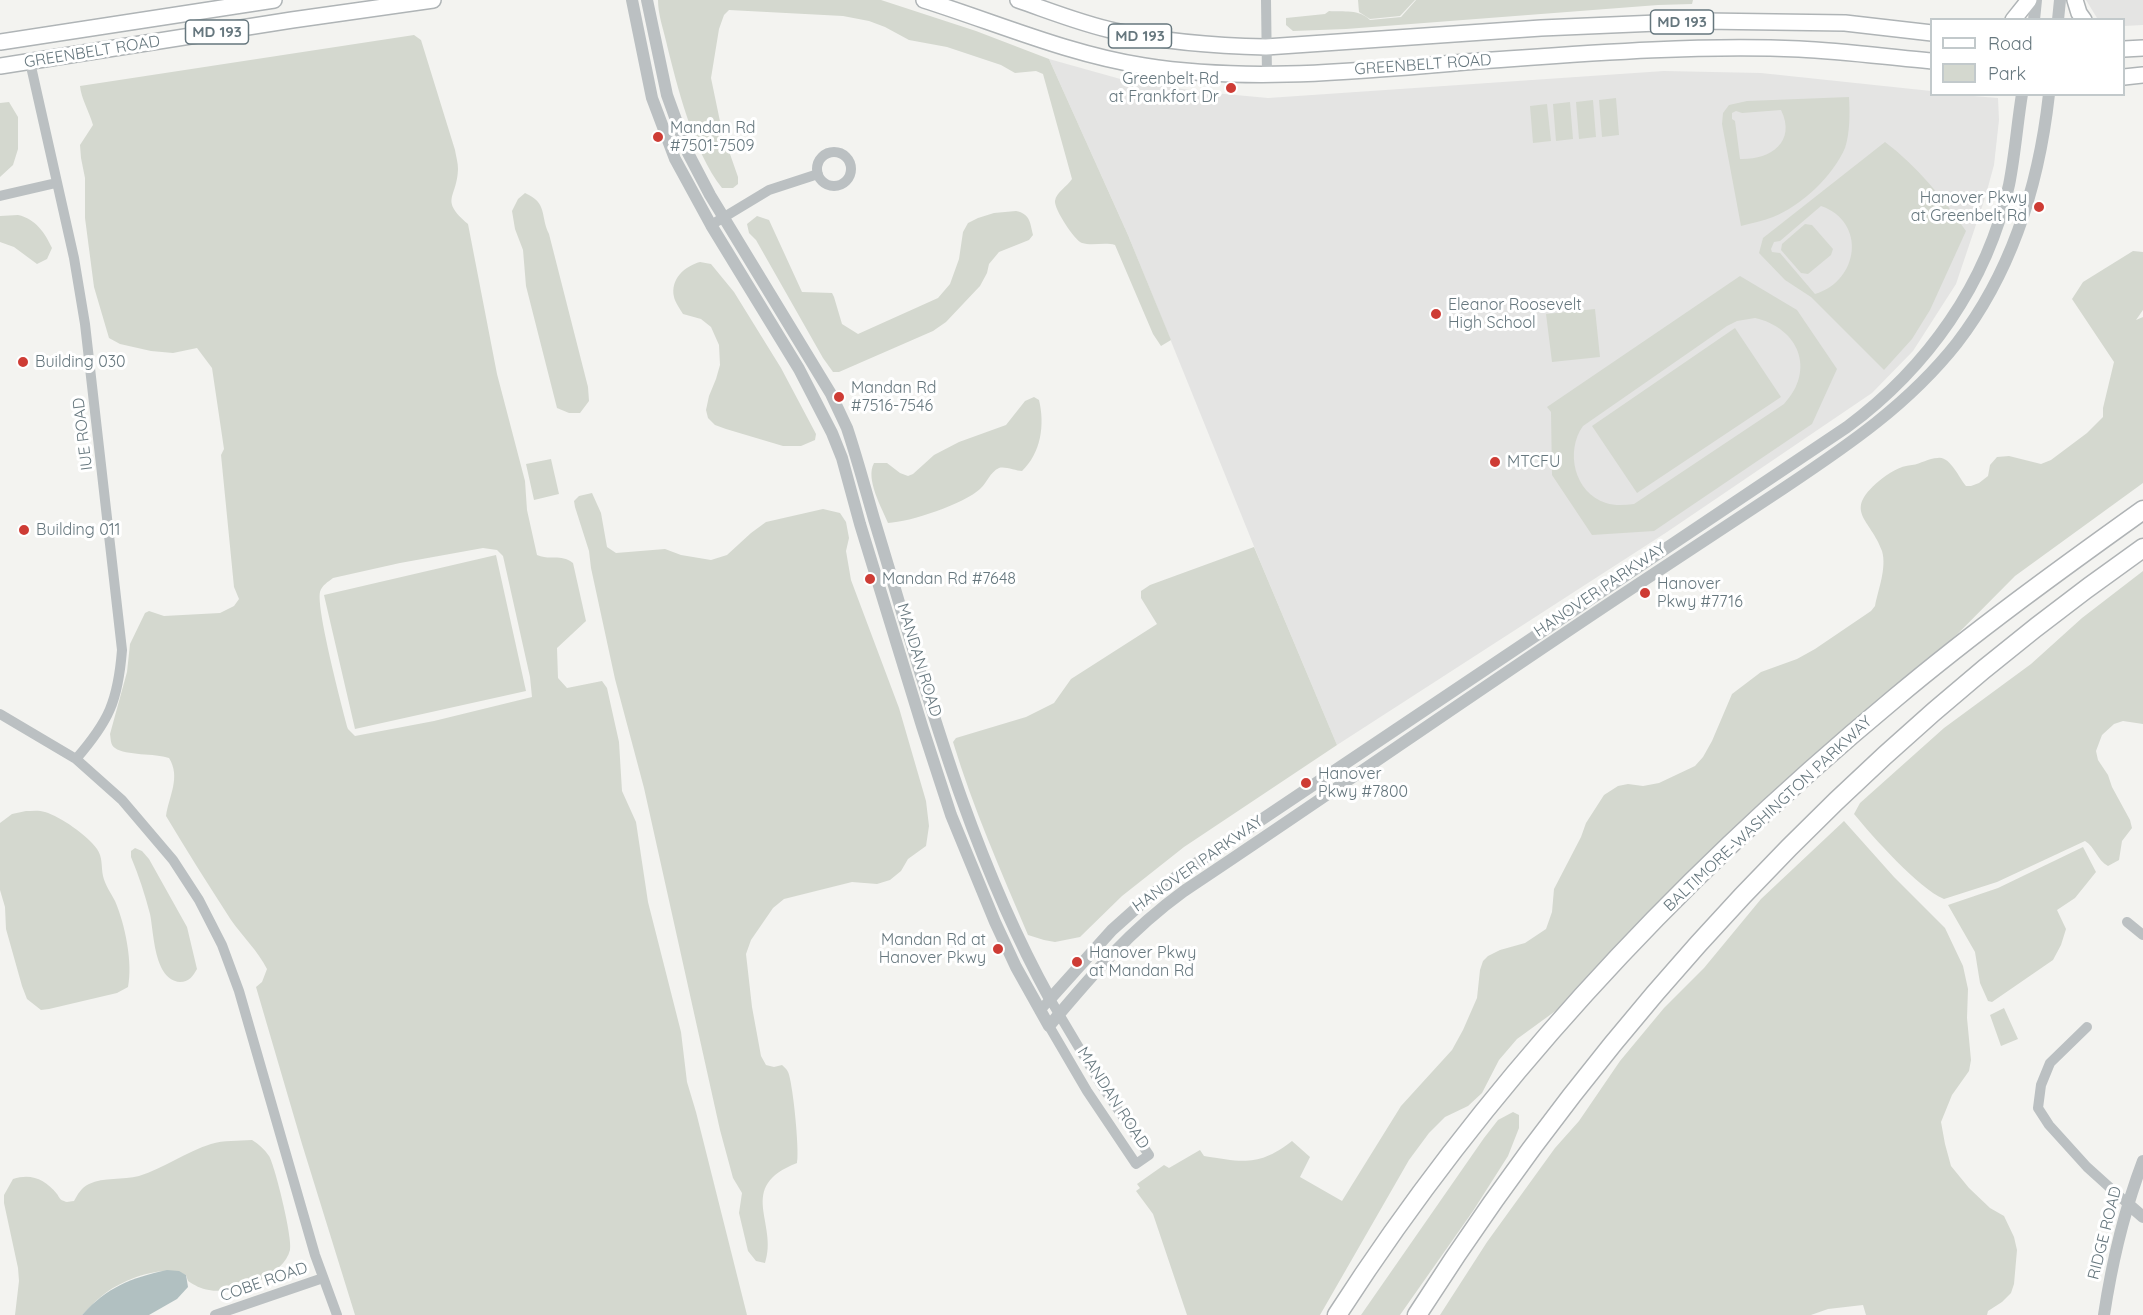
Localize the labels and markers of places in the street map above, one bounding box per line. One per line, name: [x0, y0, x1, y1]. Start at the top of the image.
place label: Greenbelt Rd at Frankfort Dr: [1109, 69, 1219, 107]
marker: Greenbelt Rd at Frankfort Dr: [1224, 81, 1238, 95]
place label: Mandan Rd #7501-7509: [670, 118, 756, 156]
marker: Mandan Rd #7501-7509: [651, 130, 665, 144]
place label: Hanover Pkwy at Greenbelt Rd: [1911, 188, 2027, 226]
marker: Hanover Pkwy at Greenbelt Rd: [2032, 200, 2046, 214]
place label: Eleanor Roosevelt High School: [1448, 295, 1582, 333]
marker: Eleanor Roosevelt High School: [1429, 307, 1443, 321]
place label: Building 030: [35, 352, 126, 372]
marker: Building 030: [16, 355, 30, 369]
place label: Mandan Rd #7516-7546: [851, 378, 937, 416]
marker: Mandan Rd #7516-7546: [832, 390, 846, 404]
place label: MTCFU: [1507, 452, 1560, 472]
marker: MTCFU: [1488, 455, 1502, 469]
place label: Building 011: [36, 520, 121, 540]
marker: Building 011: [17, 523, 31, 537]
place label: Mandan Rd #7648: [882, 569, 1016, 589]
marker: Mandan Rd #7648: [863, 572, 877, 586]
place label: Hanover Pkwy #7716: [1657, 574, 1743, 612]
marker: Hanover Pkwy #7716: [1638, 586, 1652, 600]
place label: Hanover Pkwy #7800: [1318, 764, 1408, 802]
marker: Hanover Pkwy #7800: [1299, 776, 1313, 790]
place label: Mandan Rd at Hanover Pkwy: [879, 930, 986, 968]
marker: Mandan Rd at Hanover Pkwy: [991, 942, 1005, 956]
place label: Hanover Pkwy at Mandan Rd: [1089, 943, 1196, 981]
marker: Hanover Pkwy at Mandan Rd: [1070, 955, 1084, 969]

